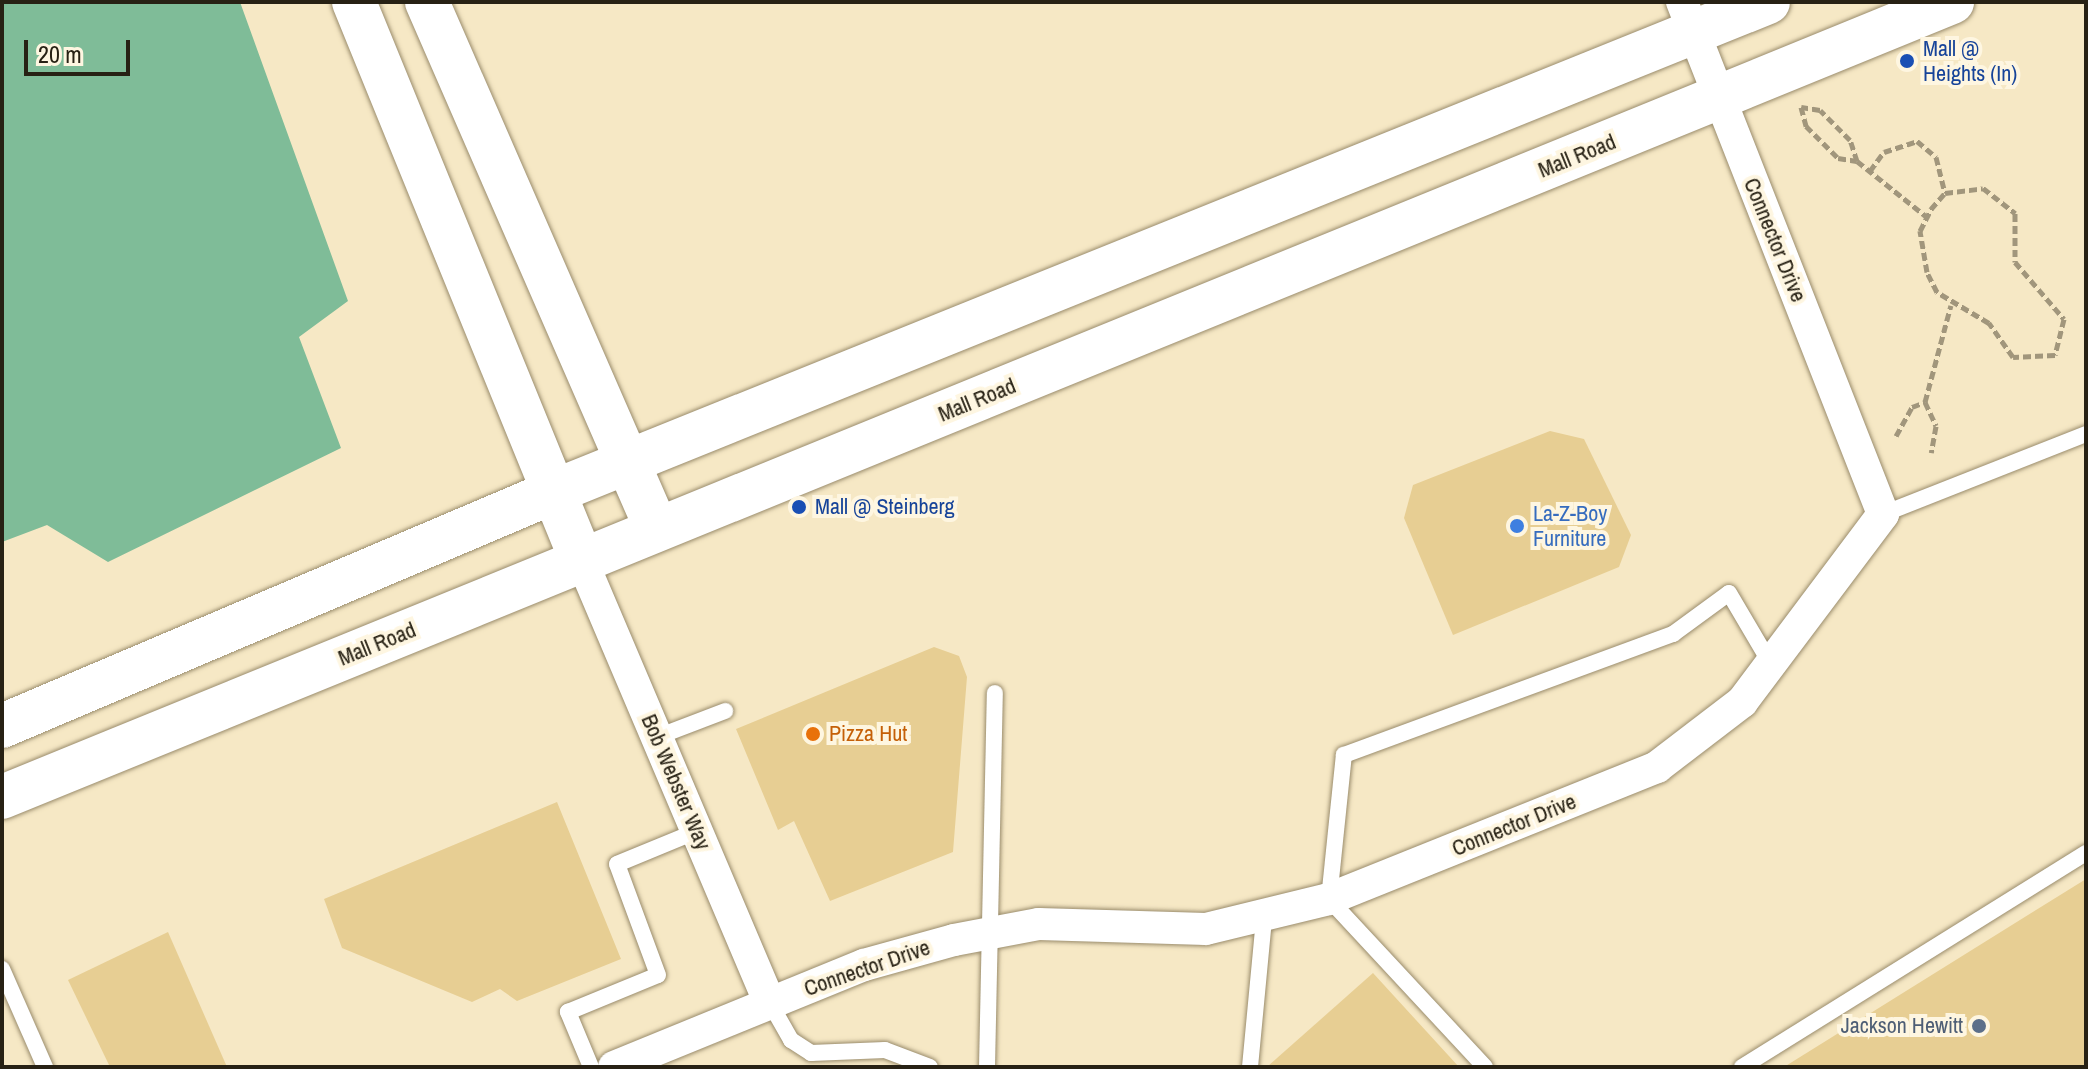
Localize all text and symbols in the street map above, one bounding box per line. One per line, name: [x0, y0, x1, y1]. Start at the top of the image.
scale bar: [28, 24, 134, 74]
place label: Mall @ Heights (In): [1923, 35, 2017, 86]
text: 20 m: [38, 38, 82, 70]
marker: Mall @ Heights (In): [1898, 52, 1916, 70]
street label: Mall Road: [1534, 129, 1620, 183]
street label: Connector Drive: [1738, 174, 1812, 306]
street label: Mall Road: [934, 373, 1020, 427]
place label: Mall @ Steinberg: [815, 494, 955, 520]
marker: Mall @ Steinberg: [790, 498, 808, 516]
place label: La-Z-Boy Furniture: [1533, 500, 1607, 552]
marker: La-Z-Boy Furniture: [1508, 517, 1526, 535]
street label: Mall Road: [334, 617, 420, 671]
street label: Bob Webster Way: [636, 710, 716, 854]
place label: Pizza Hut: [829, 721, 907, 747]
marker: Pizza Hut: [804, 725, 822, 743]
street label: Connector Drive: [1448, 788, 1580, 862]
street label: Connector Drive: [801, 934, 933, 1002]
place label: Jackson Hewitt: [1841, 1013, 1963, 1039]
marker: Jackson Hewitt: [1970, 1017, 1988, 1035]

